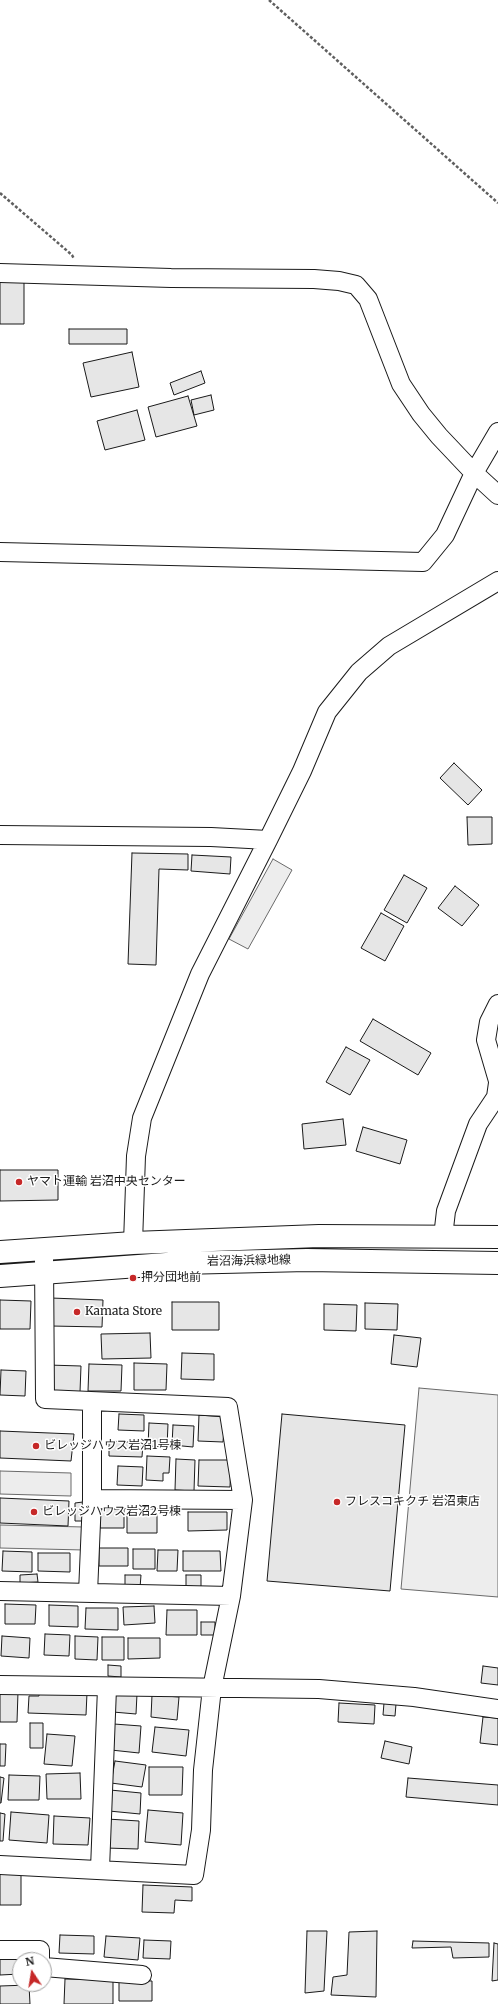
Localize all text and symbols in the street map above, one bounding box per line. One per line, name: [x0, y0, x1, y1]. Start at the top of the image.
place label: ヤマト運輸 岩沼中央センター: [27, 1175, 186, 1189]
marker: ヤマト運輸 岩沼中央センター: [14, 1177, 24, 1187]
street label: 岩沼海浜緑地線: [207, 1253, 291, 1269]
place label: 押分団地前: [141, 1271, 201, 1285]
marker: 押分団地前: [128, 1273, 138, 1283]
place label: Kamata Store: [85, 1305, 162, 1319]
marker: Kamata Store: [72, 1307, 82, 1317]
place label: ビレッジハウス岩沼1号棟: [44, 1439, 181, 1453]
marker: ビレッジハウス岩沼1号棟: [31, 1441, 41, 1451]
place label: フレスコキクチ 岩沼東店: [345, 1495, 480, 1509]
marker: フレスコキクチ 岩沼東店: [332, 1497, 342, 1507]
place label: ビレッジハウス岩沼2号棟: [42, 1505, 181, 1519]
marker: ビレッジハウス岩沼2号棟: [29, 1507, 39, 1517]
north arrow: [12, 1952, 52, 1992]
text: N: [24, 1953, 35, 1969]

